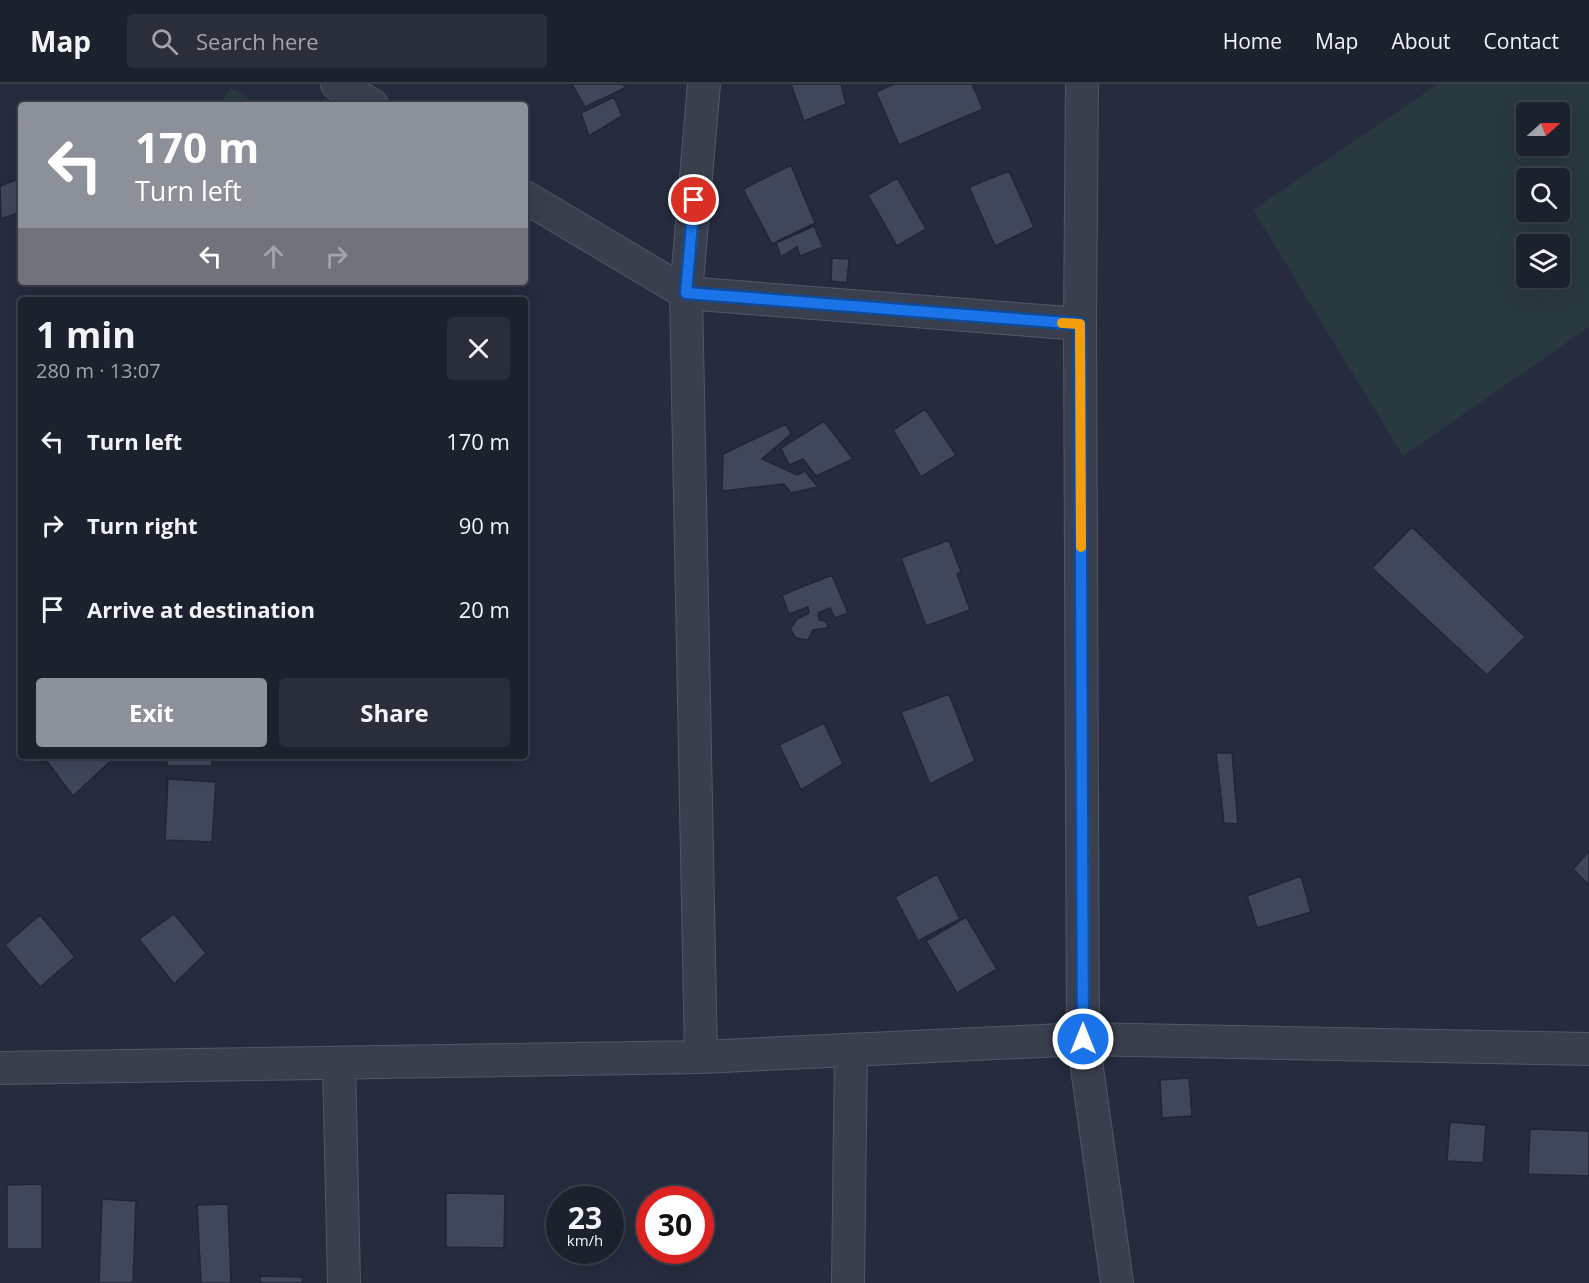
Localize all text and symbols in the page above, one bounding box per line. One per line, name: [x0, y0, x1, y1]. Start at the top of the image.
search box: [127, 14, 547, 68]
text: Map: [30, 22, 91, 60]
icon: search: [148, 25, 181, 58]
text: Search here: [196, 26, 319, 56]
text: Home: [1223, 27, 1282, 55]
text: Map: [1315, 27, 1358, 55]
text: About: [1391, 27, 1451, 55]
text: Contact: [1484, 27, 1559, 55]
north arrow: [1516, 102, 1570, 156]
map controls: [1516, 102, 1570, 288]
text: 170 m: [135, 118, 259, 175]
icon: left: [36, 126, 114, 204]
button: search: [1516, 168, 1570, 222]
text: Turn left: [135, 172, 242, 209]
pin: [668, 174, 719, 225]
icon: arrive: [677, 183, 710, 216]
button: layers: [1516, 234, 1570, 288]
icon: left: [194, 240, 227, 273]
icon: ahead: [257, 240, 290, 273]
icon: right: [320, 240, 353, 273]
text: 1 min: [36, 310, 136, 359]
button: close: [447, 317, 510, 380]
text: 280 m · 13:07: [36, 357, 161, 384]
icon: left: [36, 425, 69, 458]
text: Turn left: [87, 426, 182, 456]
text: 170 m: [446, 426, 510, 456]
icon: right: [36, 509, 69, 542]
text: Turn right: [87, 510, 198, 540]
text: 90 m: [459, 510, 510, 540]
icon: arrive: [36, 593, 69, 626]
text: Arrive at destination: [87, 594, 315, 624]
text: 20 m: [459, 594, 510, 624]
button: Exit: [36, 678, 267, 747]
button: Share: [279, 678, 510, 747]
position arrow: [1051, 1007, 1115, 1071]
speed limit sign: 30: [636, 1186, 714, 1264]
text: 23: [568, 1197, 602, 1238]
text: km/h: [567, 1230, 603, 1250]

